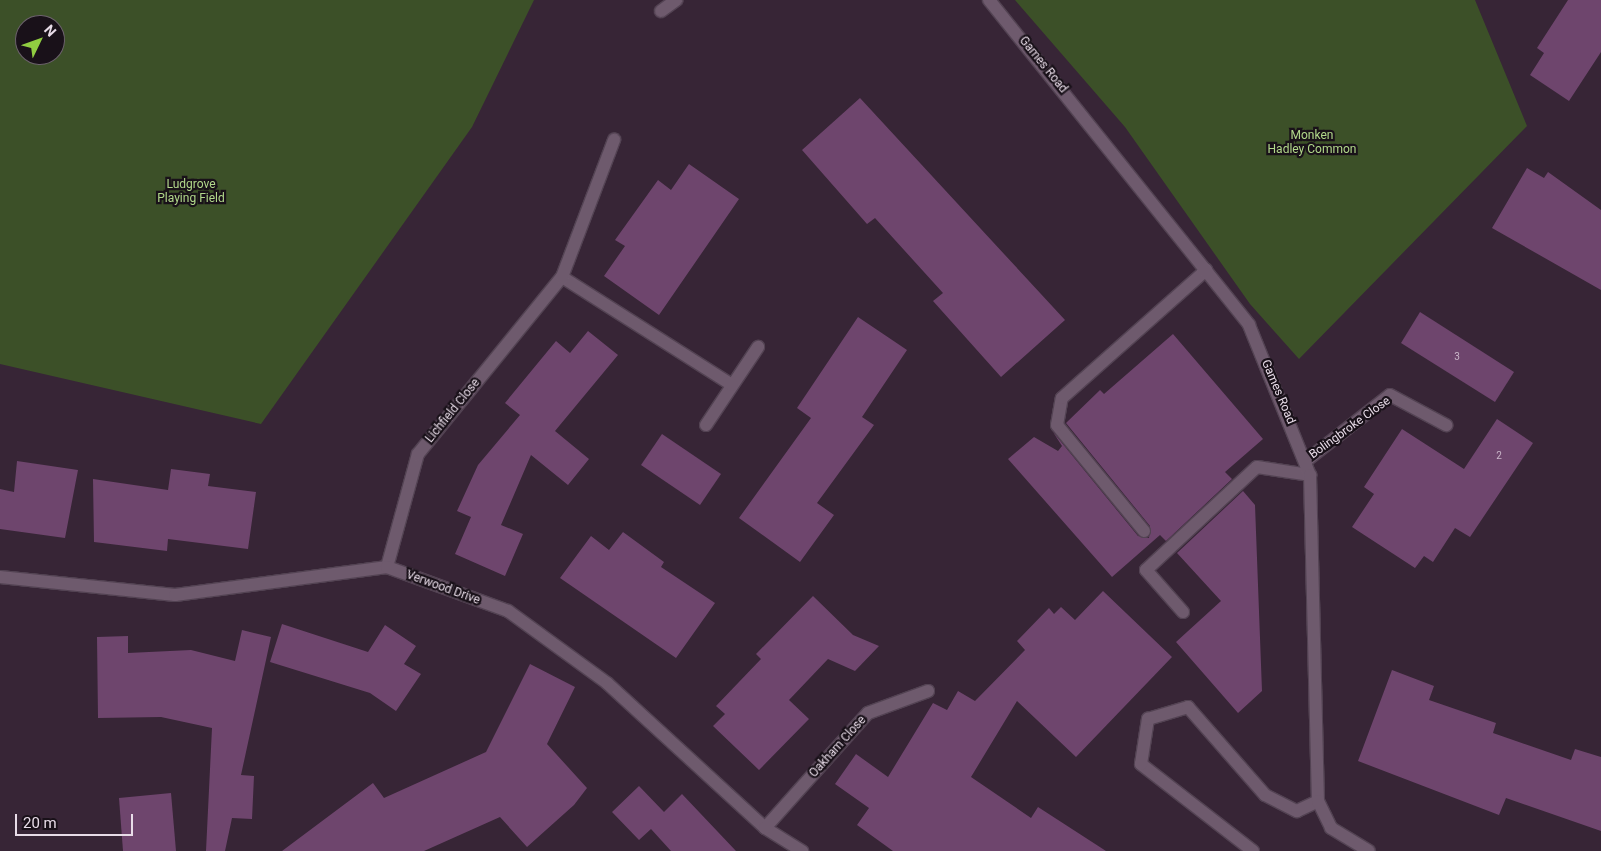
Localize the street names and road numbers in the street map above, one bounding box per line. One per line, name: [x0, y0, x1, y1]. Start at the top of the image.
street label: Games Road: [1016, 34, 1070, 96]
street label: Games Road: [1258, 358, 1298, 426]
street label: Lichfield Close: [423, 376, 483, 446]
street label: Bolingbroke Close: [1307, 394, 1393, 462]
street label: Verwood Drive: [404, 568, 482, 608]
street label: Oakham Close: [807, 713, 869, 781]

